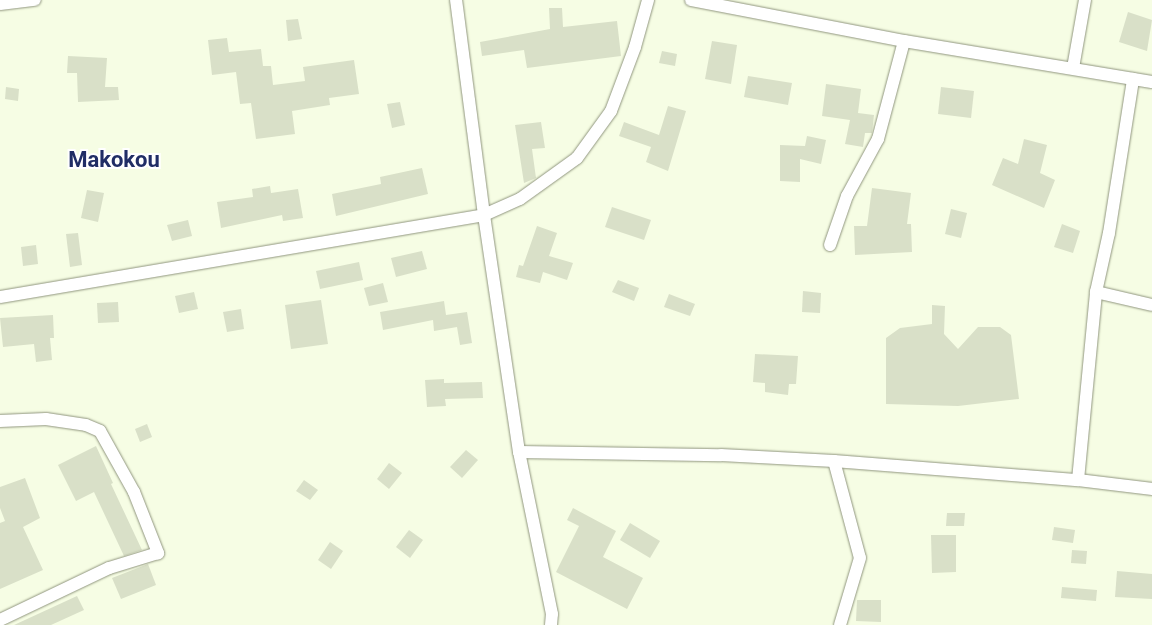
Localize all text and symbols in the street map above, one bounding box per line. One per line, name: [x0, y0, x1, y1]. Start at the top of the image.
district label: Makokou: [68, 147, 160, 173]

